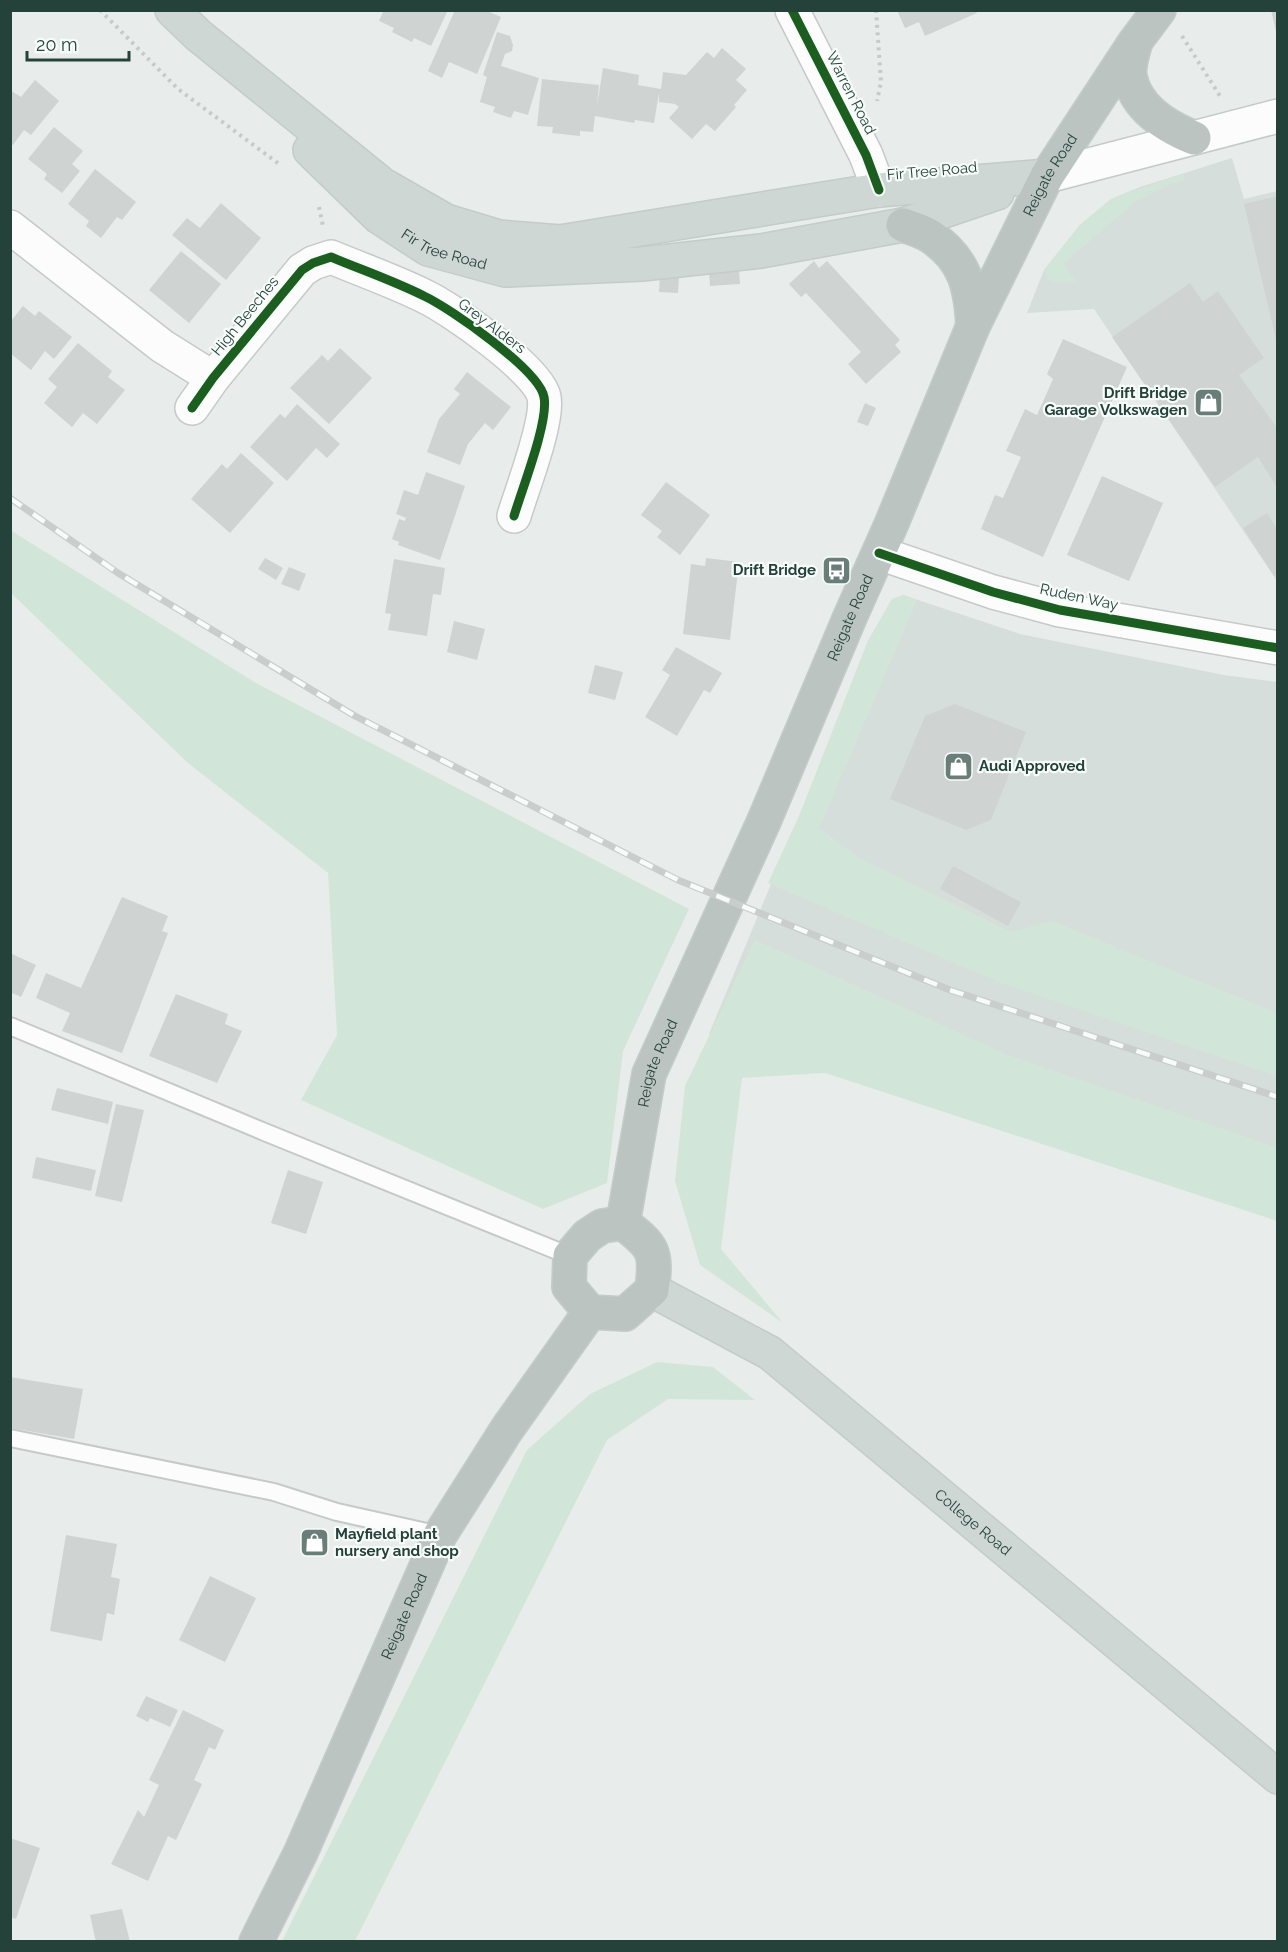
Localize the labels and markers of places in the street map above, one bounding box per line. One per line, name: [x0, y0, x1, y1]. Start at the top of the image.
place label: Drift Bridge Garage Volkswagen: [1044, 384, 1187, 419]
shop icon: Drift Bridge Garage Volkswagen: [1192, 386, 1224, 418]
bus stop icon: Drift Bridge: [821, 554, 853, 586]
place label: Drift Bridge: [733, 561, 816, 579]
shop icon: Audi Approved: [942, 750, 974, 782]
place label: Audi Approved: [979, 757, 1085, 775]
place label: Mayfield plant nursery and shop: [335, 1525, 459, 1560]
shop icon: Mayfield plant nursery and shop: [298, 1527, 330, 1559]

